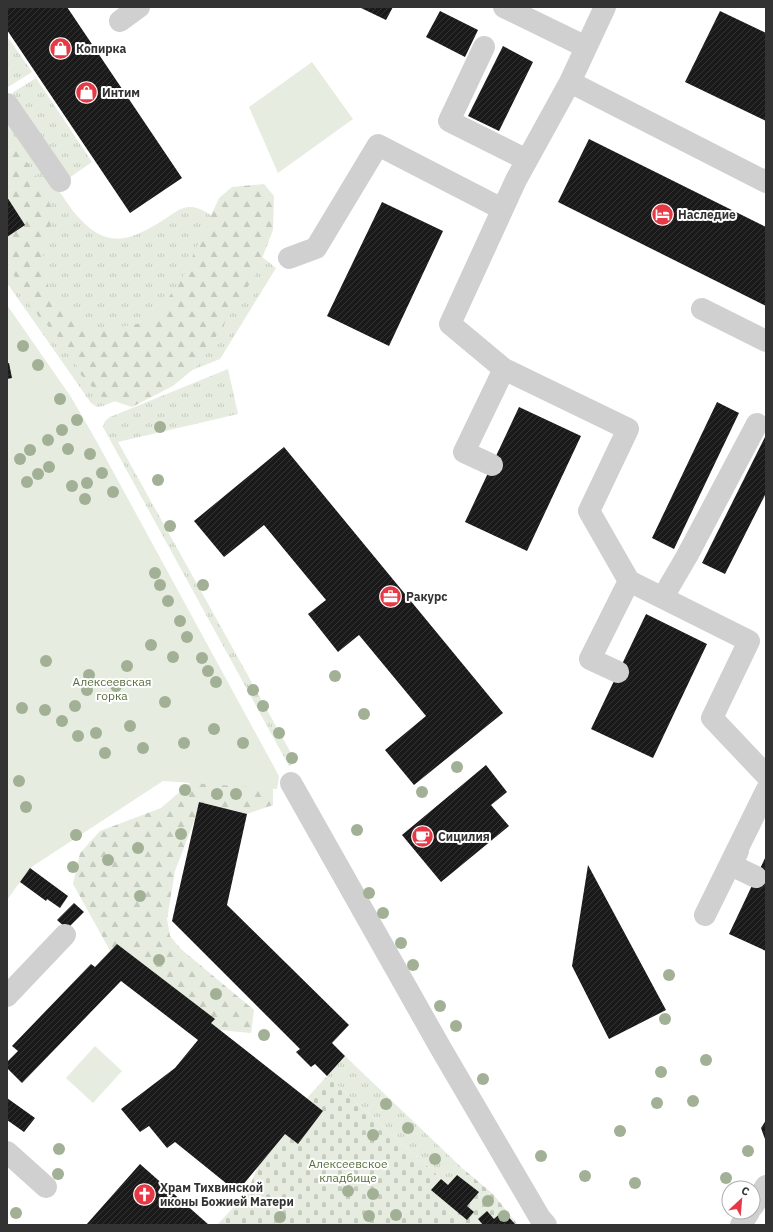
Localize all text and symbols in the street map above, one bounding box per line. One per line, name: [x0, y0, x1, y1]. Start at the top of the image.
shop icon: Копирка: [47, 35, 73, 61]
place label: Копирка: [76, 41, 127, 56]
shop icon: Интим: [73, 79, 99, 105]
place label: Интим: [102, 85, 140, 100]
hotel icon: Наследие: [649, 201, 675, 227]
place label: Наследие: [678, 207, 736, 222]
office icon: Ракурс: [378, 583, 404, 609]
place label: Ракурс: [406, 589, 448, 604]
park label: Алексеевская горка: [73, 674, 151, 703]
cafe icon: Сицилия: [410, 823, 436, 849]
place label: Сицилия: [438, 829, 490, 844]
park label: Алексеевское кладбище: [308, 1156, 388, 1185]
place label: Храм Тихвинской иконы Божией Матери: [160, 1180, 294, 1209]
north arrow: [721, 1180, 761, 1220]
church icon: Храм Тихвинской иконы Божией Матери: [131, 1181, 157, 1207]
text: С: [739, 1183, 752, 1199]

